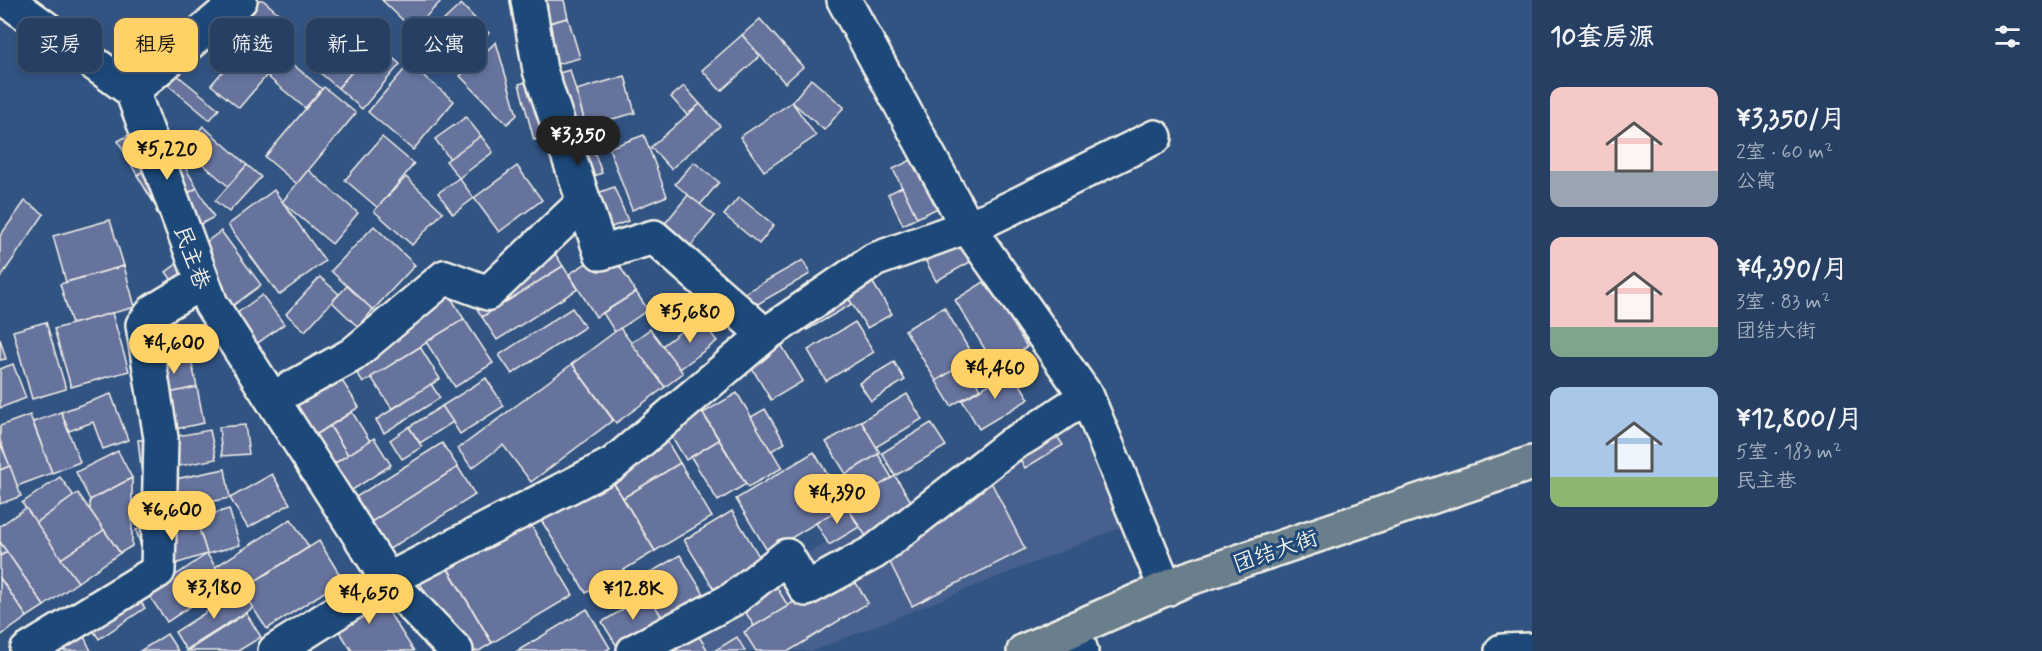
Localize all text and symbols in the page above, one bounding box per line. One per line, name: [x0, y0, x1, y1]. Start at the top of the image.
chip: 买房: [18, 18, 102, 72]
chip: 租房: [114, 18, 198, 72]
chip: 筛选: [210, 18, 294, 72]
chip: 新上: [306, 18, 390, 72]
chip: 公寓: [402, 18, 486, 72]
icon: filters: [1991, 20, 2024, 53]
text: 10套房源: [1550, 21, 1655, 55]
text: ¥3,350/月: [1736, 103, 1846, 137]
icon: home: [1598, 111, 1670, 183]
pin: ¥3,350: [529, 116, 627, 167]
text: ¥3,350: [550, 122, 606, 149]
pin: ¥5,220: [118, 130, 216, 181]
text: ¥5,220: [136, 136, 198, 163]
text: 2室 · 60 m²: [1736, 139, 1833, 166]
text: 公寓: [1736, 168, 1776, 195]
street label: 民主巷: [167, 222, 216, 293]
text: ¥4,390/月: [1736, 253, 1848, 287]
icon: home: [1598, 261, 1670, 333]
text: 3室 · 83 m²: [1736, 289, 1830, 316]
pin: ¥5,680: [641, 293, 739, 344]
text: ¥5,680: [660, 299, 720, 326]
text: 团结大街: [1736, 318, 1816, 345]
pin: ¥4,600: [125, 324, 223, 375]
text: ¥4,600: [143, 330, 205, 357]
pin: ¥4,460: [946, 349, 1044, 400]
text: ¥4,460: [965, 355, 1025, 382]
text: ¥12,800/月: [1736, 403, 1863, 437]
icon: home: [1598, 411, 1670, 483]
text: 5室 · 183 m²: [1736, 439, 1842, 466]
text: 民主巷: [1736, 468, 1796, 495]
pin: ¥4,390: [788, 474, 886, 525]
text: ¥4,390: [808, 480, 866, 507]
pin: ¥6,600: [123, 491, 221, 542]
text: ¥6,600: [142, 497, 202, 524]
street label: 团结大街: [1229, 524, 1322, 579]
pin: ¥3,180: [165, 569, 263, 620]
pin: ¥12.8K: [584, 570, 682, 621]
pin: ¥4,650: [320, 574, 418, 625]
text: ¥3,180: [186, 575, 242, 602]
text: ¥12.8K: [603, 576, 663, 603]
text: ¥4,650: [339, 580, 399, 607]

